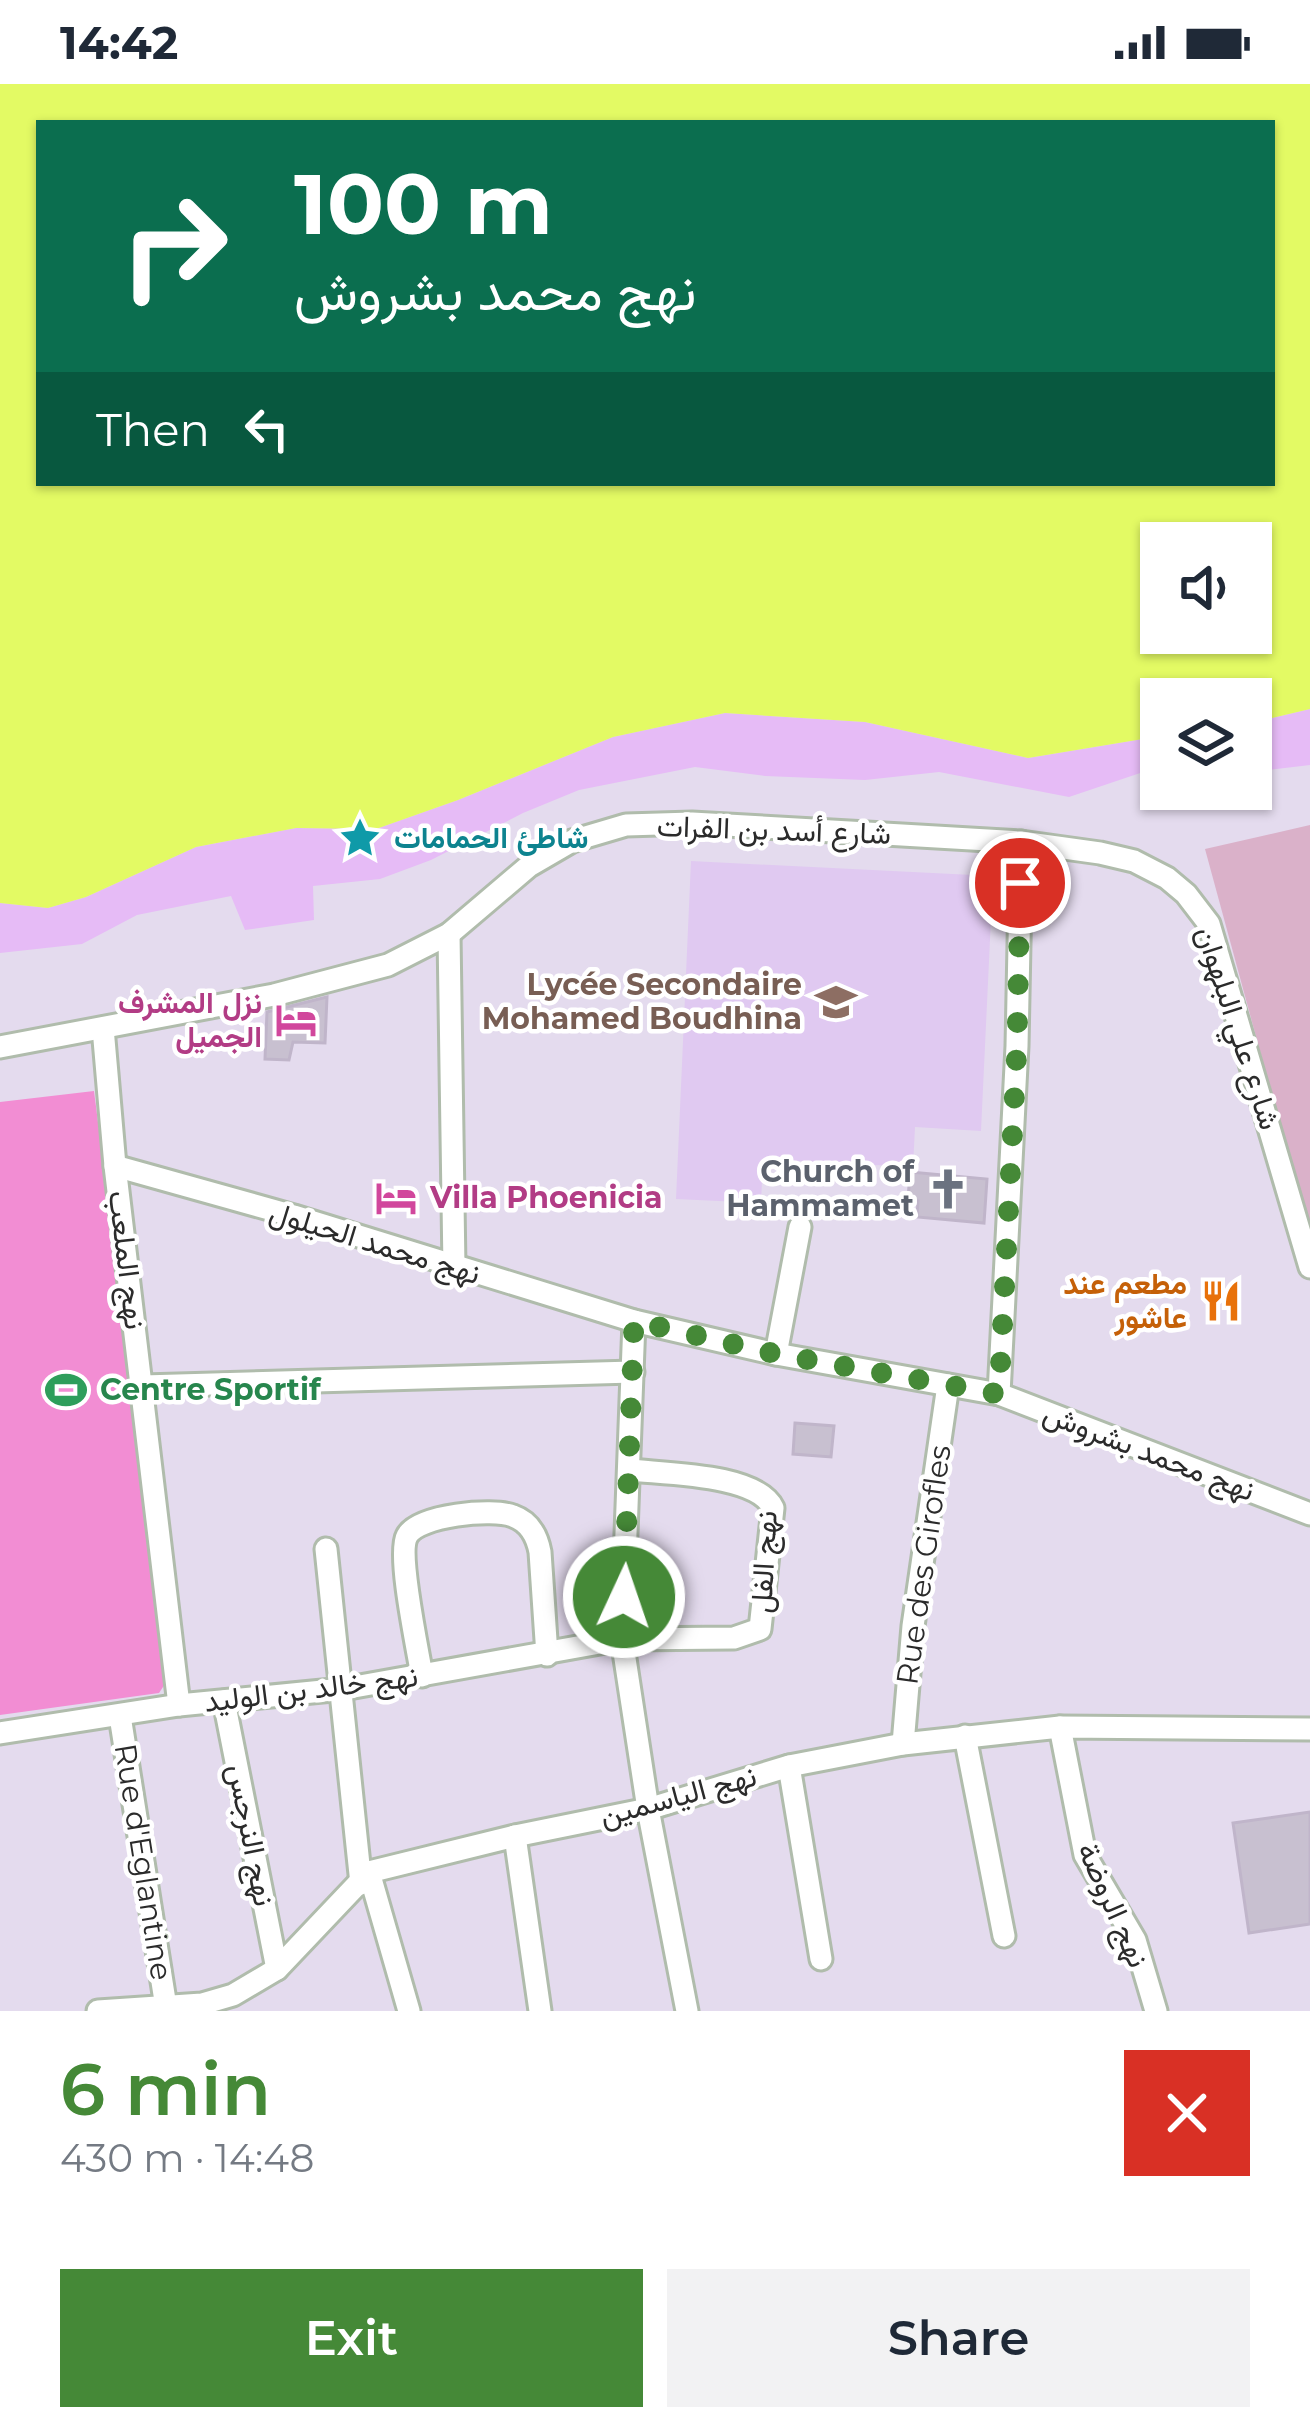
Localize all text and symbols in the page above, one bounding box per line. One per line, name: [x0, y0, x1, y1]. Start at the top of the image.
text: 14:42: [60, 15, 178, 70]
text: 100 m: [294, 153, 553, 255]
icon: right: [96, 168, 252, 324]
text: نهج محمد بشروش: [294, 258, 696, 324]
icon: left: [234, 396, 300, 462]
text: Then: [96, 402, 210, 457]
map controls: [1140, 522, 1272, 810]
button: sound: [1140, 522, 1272, 654]
button: layers: [1140, 678, 1272, 810]
street label: شارع أسد بن الفرات: [656, 807, 892, 854]
place icon: شاطئ الحمامات: [337, 815, 383, 861]
place label: شاطئ الحمامات: [394, 819, 588, 856]
pin: [969, 832, 1071, 934]
icon: arrive: [987, 850, 1053, 916]
street label: شارع علي البلهوان: [1182, 921, 1289, 1136]
place label: Lycée Secondaire Mohamed Boudhina: [482, 966, 802, 1037]
school or university icon: Lycée Secondaire Mohamed Boudhina: [813, 979, 859, 1025]
place label: نزل المشرف الجميل: [118, 984, 262, 1055]
hotel icon: نزل المشرف الجميل: [273, 997, 319, 1043]
place label: Church of Hammamet: [726, 1153, 915, 1224]
church icon: Church of Hammamet: [925, 1166, 971, 1212]
hotel icon: Villa Phoenicia: [373, 1175, 419, 1221]
place label: Villa Phoenicia: [429, 1179, 663, 1216]
street label: نهج الملعب: [99, 1189, 154, 1332]
street label: نهج محمد الحيلول: [265, 1193, 485, 1294]
place label: مطعم عند عاشور: [1063, 1265, 1187, 1336]
restaurant icon: مطعم عند عاشور: [1198, 1278, 1244, 1324]
sports icon: Centre Sportif: [43, 1367, 89, 1413]
place label: Centre Sportif: [100, 1371, 322, 1408]
street label: نهج محمد بشروش: [1037, 1394, 1260, 1511]
street label: Rue des Girofles: [888, 1443, 959, 1687]
street label: نهج الفل: [742, 1510, 787, 1614]
position arrow: [561, 1534, 687, 1660]
street label: نهج خالد بن الوليد: [202, 1657, 420, 1722]
street label: Rue d'Eglantine: [107, 1741, 180, 1983]
street label: نهج الياسمين: [595, 1757, 761, 1836]
street label: نهج النرجس: [218, 1761, 283, 1910]
street label: نهج الروضة: [1068, 1837, 1157, 1974]
text: 6 min: [60, 2045, 271, 2133]
button: close: [1124, 2050, 1250, 2176]
text: 430 m · 14:48: [60, 2134, 314, 2182]
button: Exit: [60, 2269, 643, 2407]
button: Share: [667, 2269, 1250, 2407]

